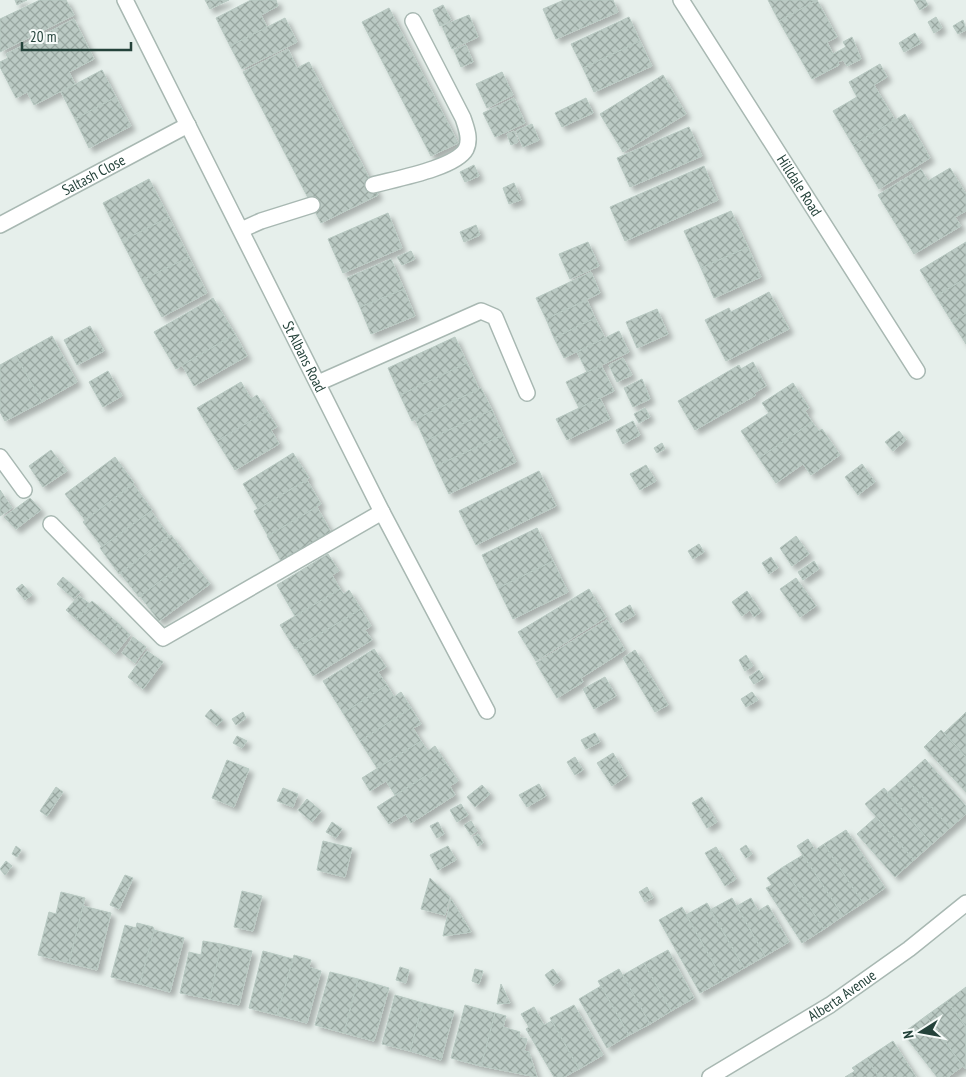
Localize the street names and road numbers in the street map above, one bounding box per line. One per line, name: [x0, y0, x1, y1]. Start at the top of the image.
street label: Saltash Close: [58, 150, 128, 199]
street label: Hilldale Road: [773, 151, 826, 220]
street label: St Albans Road: [279, 318, 330, 395]
street label: Alberta Avenue: [804, 965, 880, 1025]

